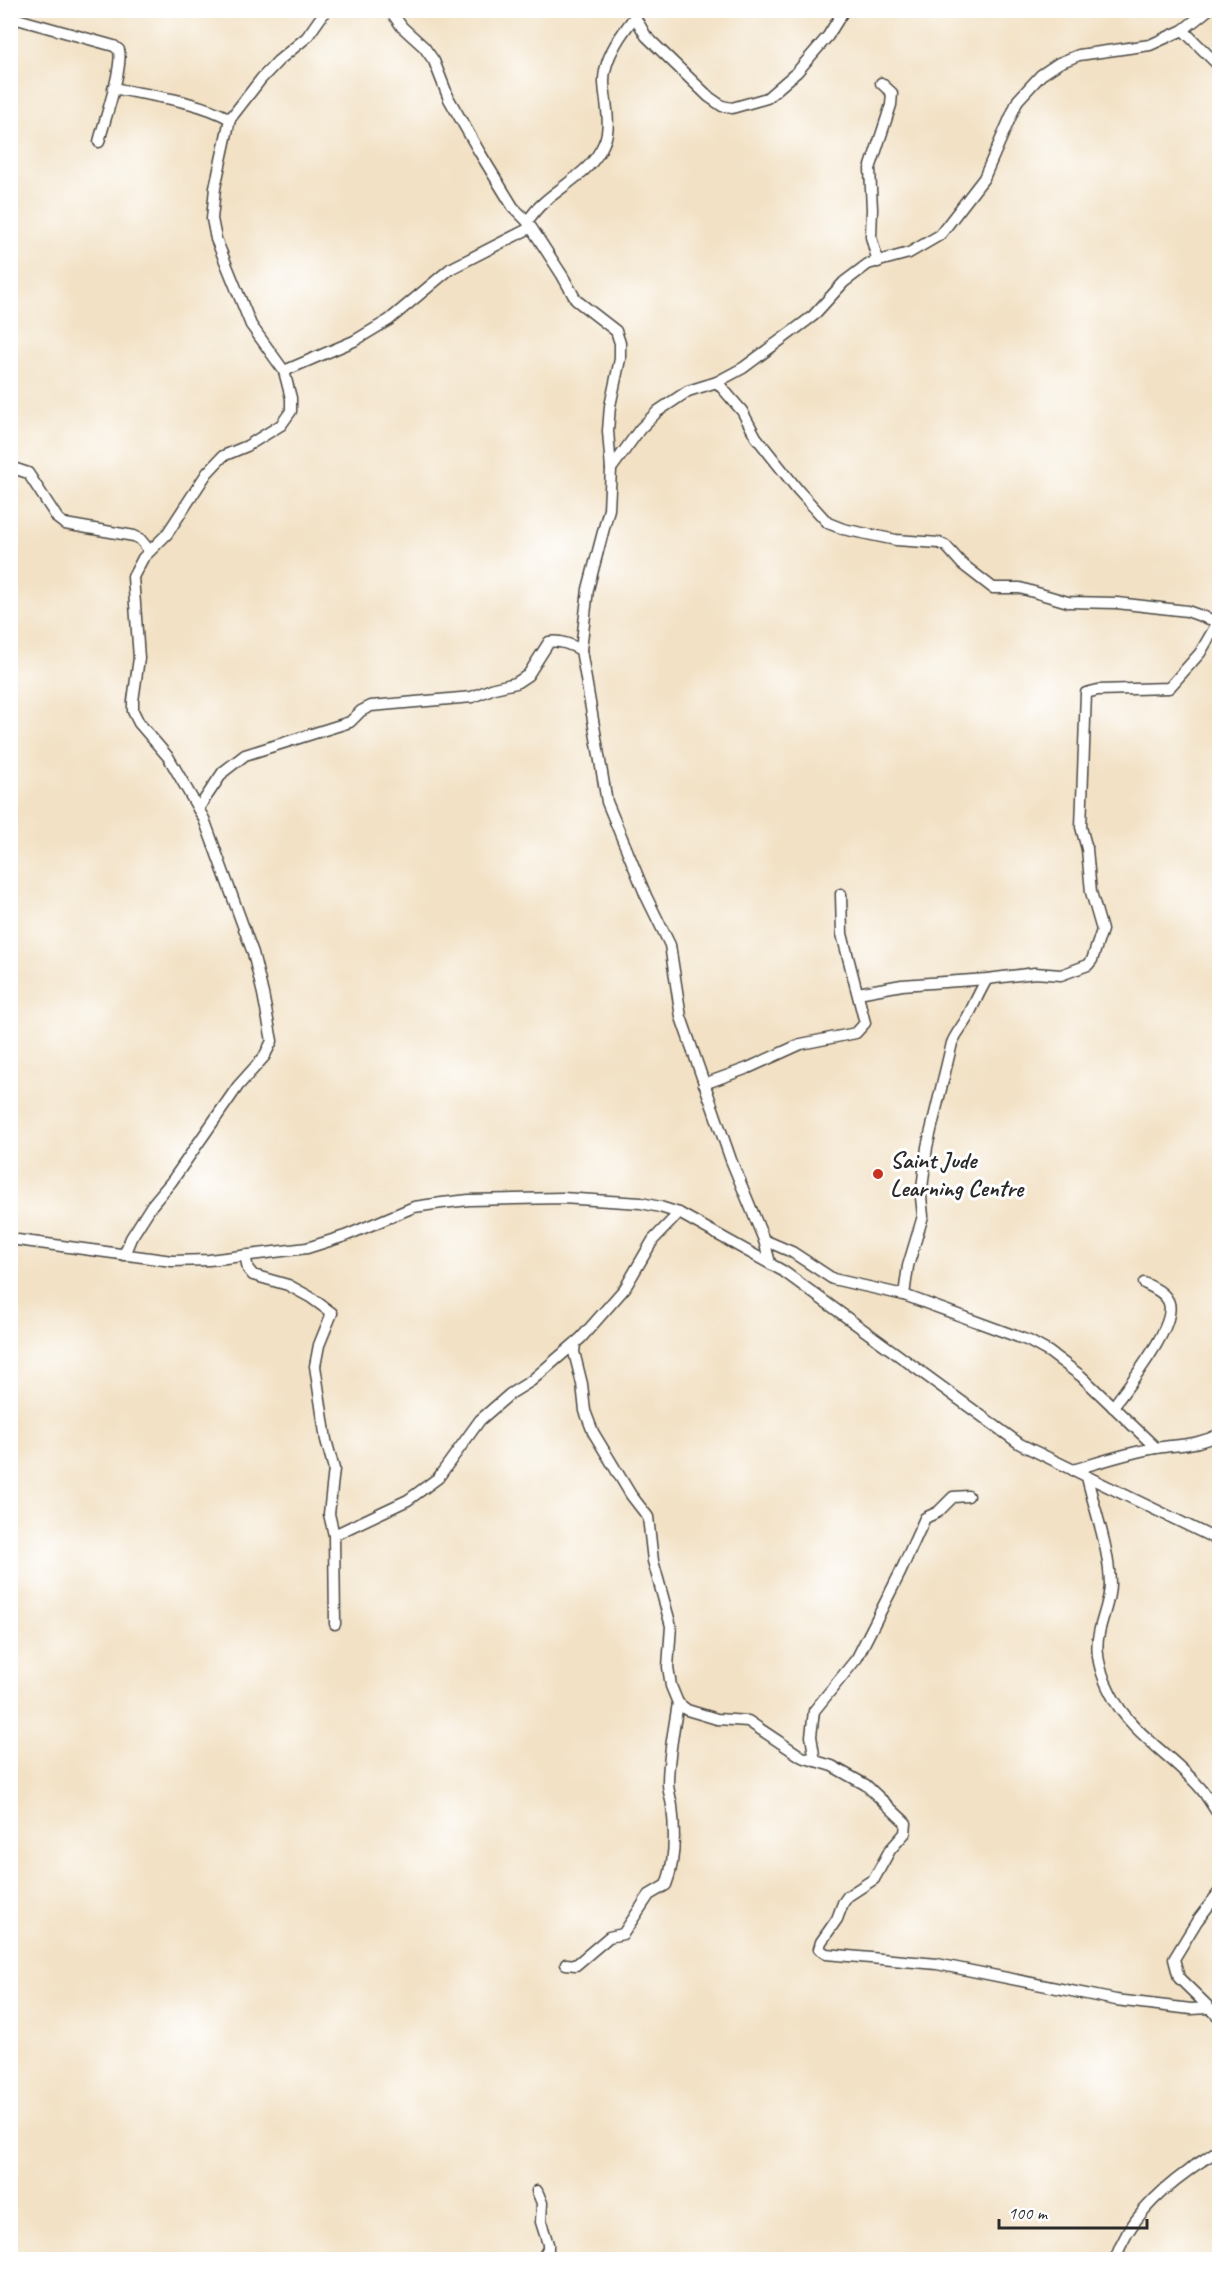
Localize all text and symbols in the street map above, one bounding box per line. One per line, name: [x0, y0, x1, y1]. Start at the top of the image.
place label: Saint Jude Learning Centre: [890, 1145, 1025, 1203]
marker: Saint Jude Learning Centre: [871, 1167, 885, 1181]
scale bar: [999, 2192, 1148, 2230]
text: 100 m: [1008, 2202, 1049, 2224]

